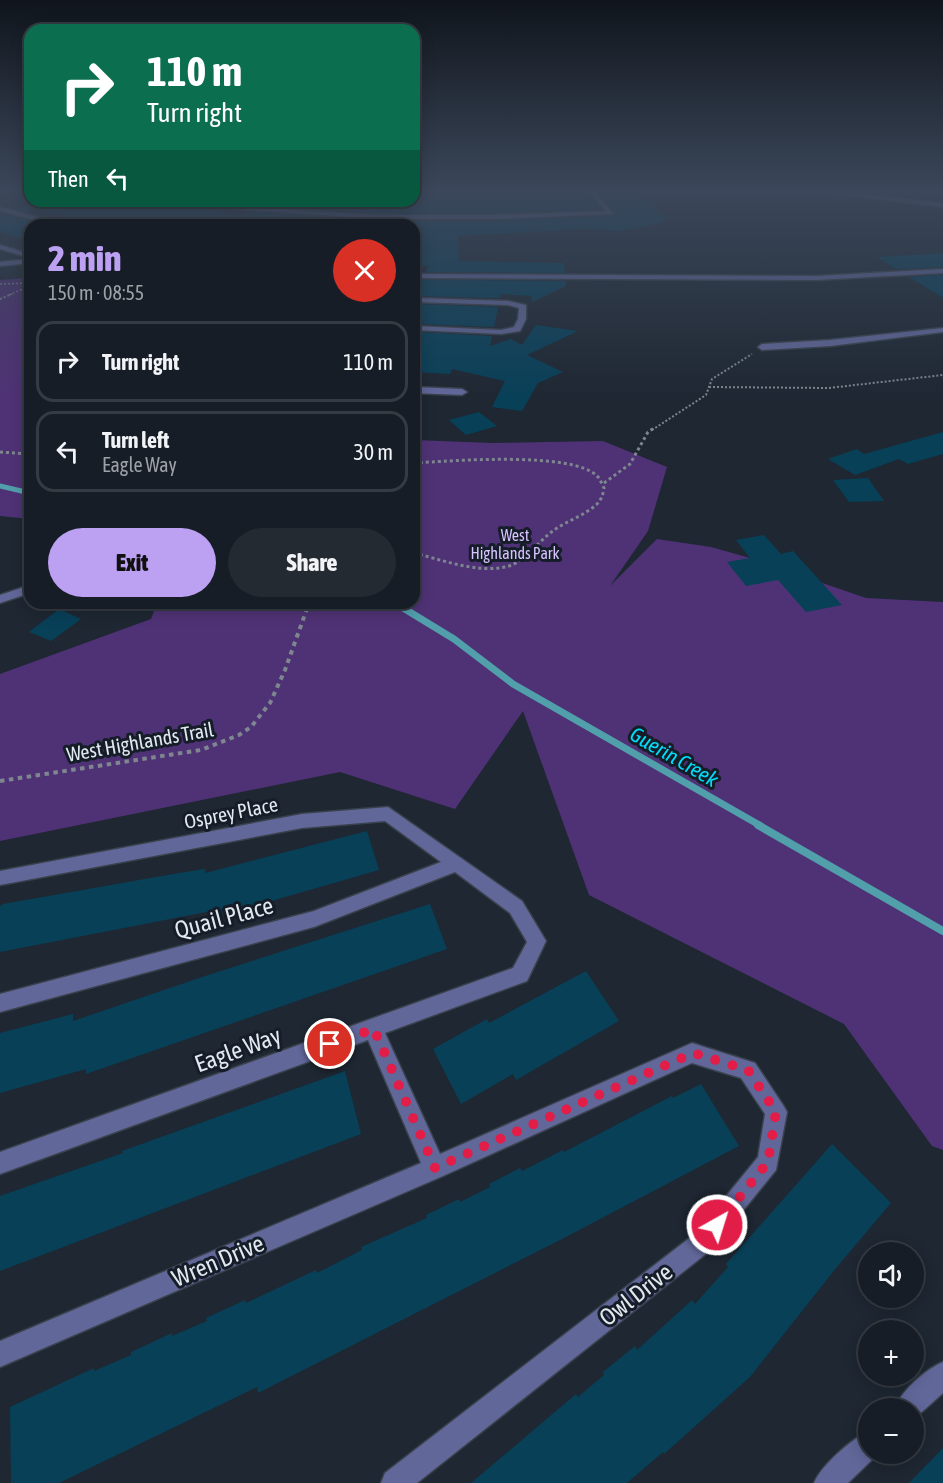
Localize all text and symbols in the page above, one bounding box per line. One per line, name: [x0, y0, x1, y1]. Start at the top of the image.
text: 110 m: [147, 47, 242, 95]
icon: right: [48, 48, 126, 126]
text: Turn right: [147, 97, 242, 128]
icon: left: [101, 162, 134, 195]
text: Then: [48, 166, 89, 192]
text: 2 min: [48, 237, 122, 279]
button: close: [333, 239, 396, 302]
text: 150 m · 08:55: [48, 281, 144, 304]
icon: right: [51, 345, 84, 378]
text: Turn right: [102, 349, 179, 375]
text: 110 m: [343, 349, 393, 375]
text: Turn left: [102, 427, 169, 453]
icon: left: [51, 435, 84, 468]
text: 30 m: [353, 439, 393, 465]
text: Eagle Way: [102, 453, 177, 476]
park label: West Highlands Park: [470, 526, 560, 563]
button: Exit: [48, 528, 216, 597]
button: Share: [228, 528, 396, 597]
street label: West Highlands Trail: [65, 717, 216, 766]
water label: Guerin Creek: [626, 721, 724, 791]
street label: Osprey Place: [182, 792, 280, 833]
street label: Quail Place: [172, 891, 276, 944]
pin: [304, 1018, 355, 1069]
street label: Eagle Way: [191, 1021, 285, 1078]
icon: arrive: [313, 1027, 346, 1060]
position arrow: [685, 1193, 749, 1257]
street label: Wren Drive: [168, 1229, 268, 1292]
map controls: [858, 1242, 924, 1464]
button: sound: [858, 1242, 924, 1308]
street label: Owl Drive: [594, 1258, 677, 1331]
button: +: [858, 1320, 924, 1386]
button: −: [858, 1398, 924, 1464]

